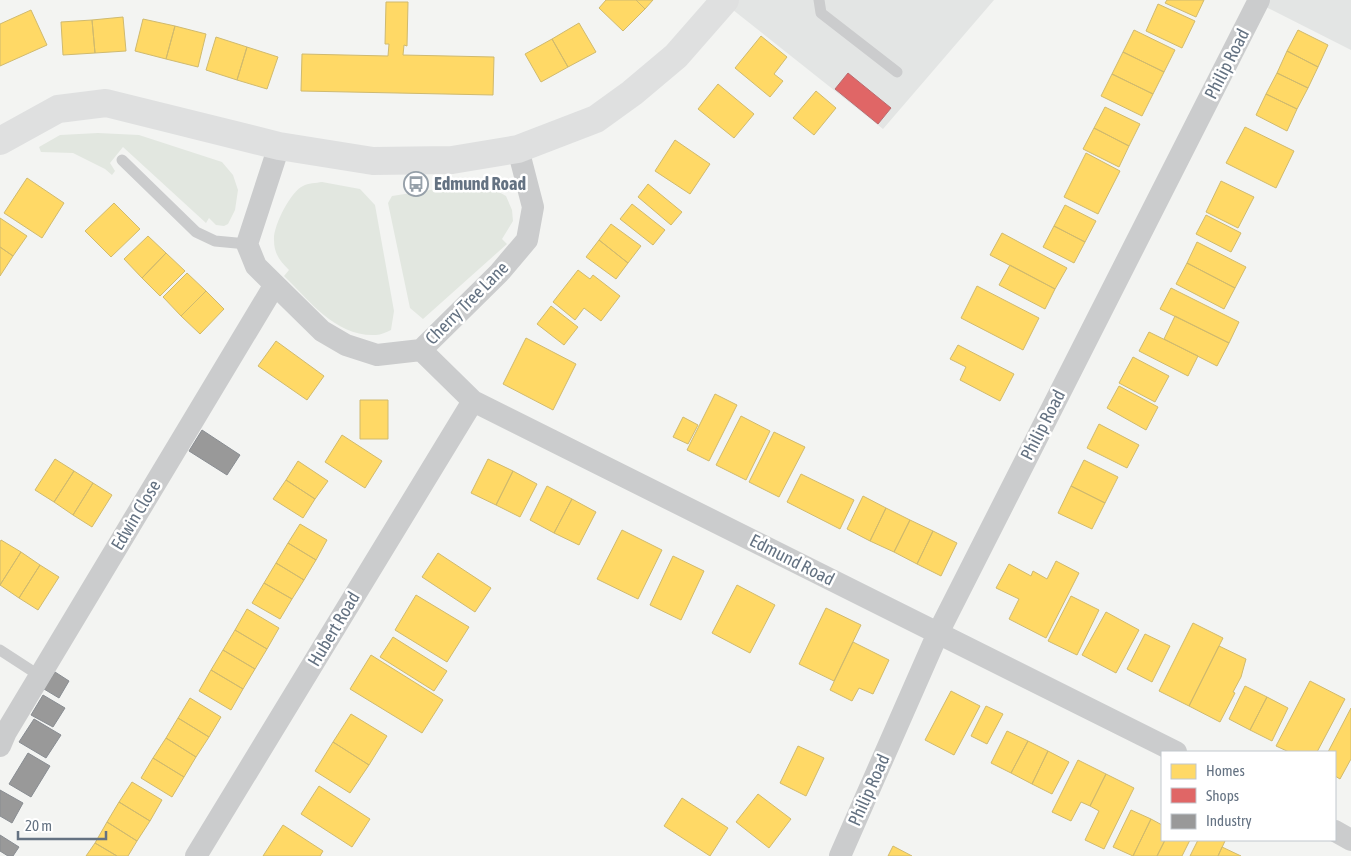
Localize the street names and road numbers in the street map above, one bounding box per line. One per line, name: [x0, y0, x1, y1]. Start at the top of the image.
street label: Philip Road: [1200, 25, 1253, 102]
street label: Cherry Tree Lane: [421, 257, 512, 348]
street label: Philip Road: [1016, 386, 1069, 463]
street label: Edwin Close: [106, 476, 165, 554]
street label: Edmund Road: [746, 529, 838, 590]
street label: Hubert Road: [303, 588, 364, 670]
street label: Philip Road: [844, 751, 894, 829]

